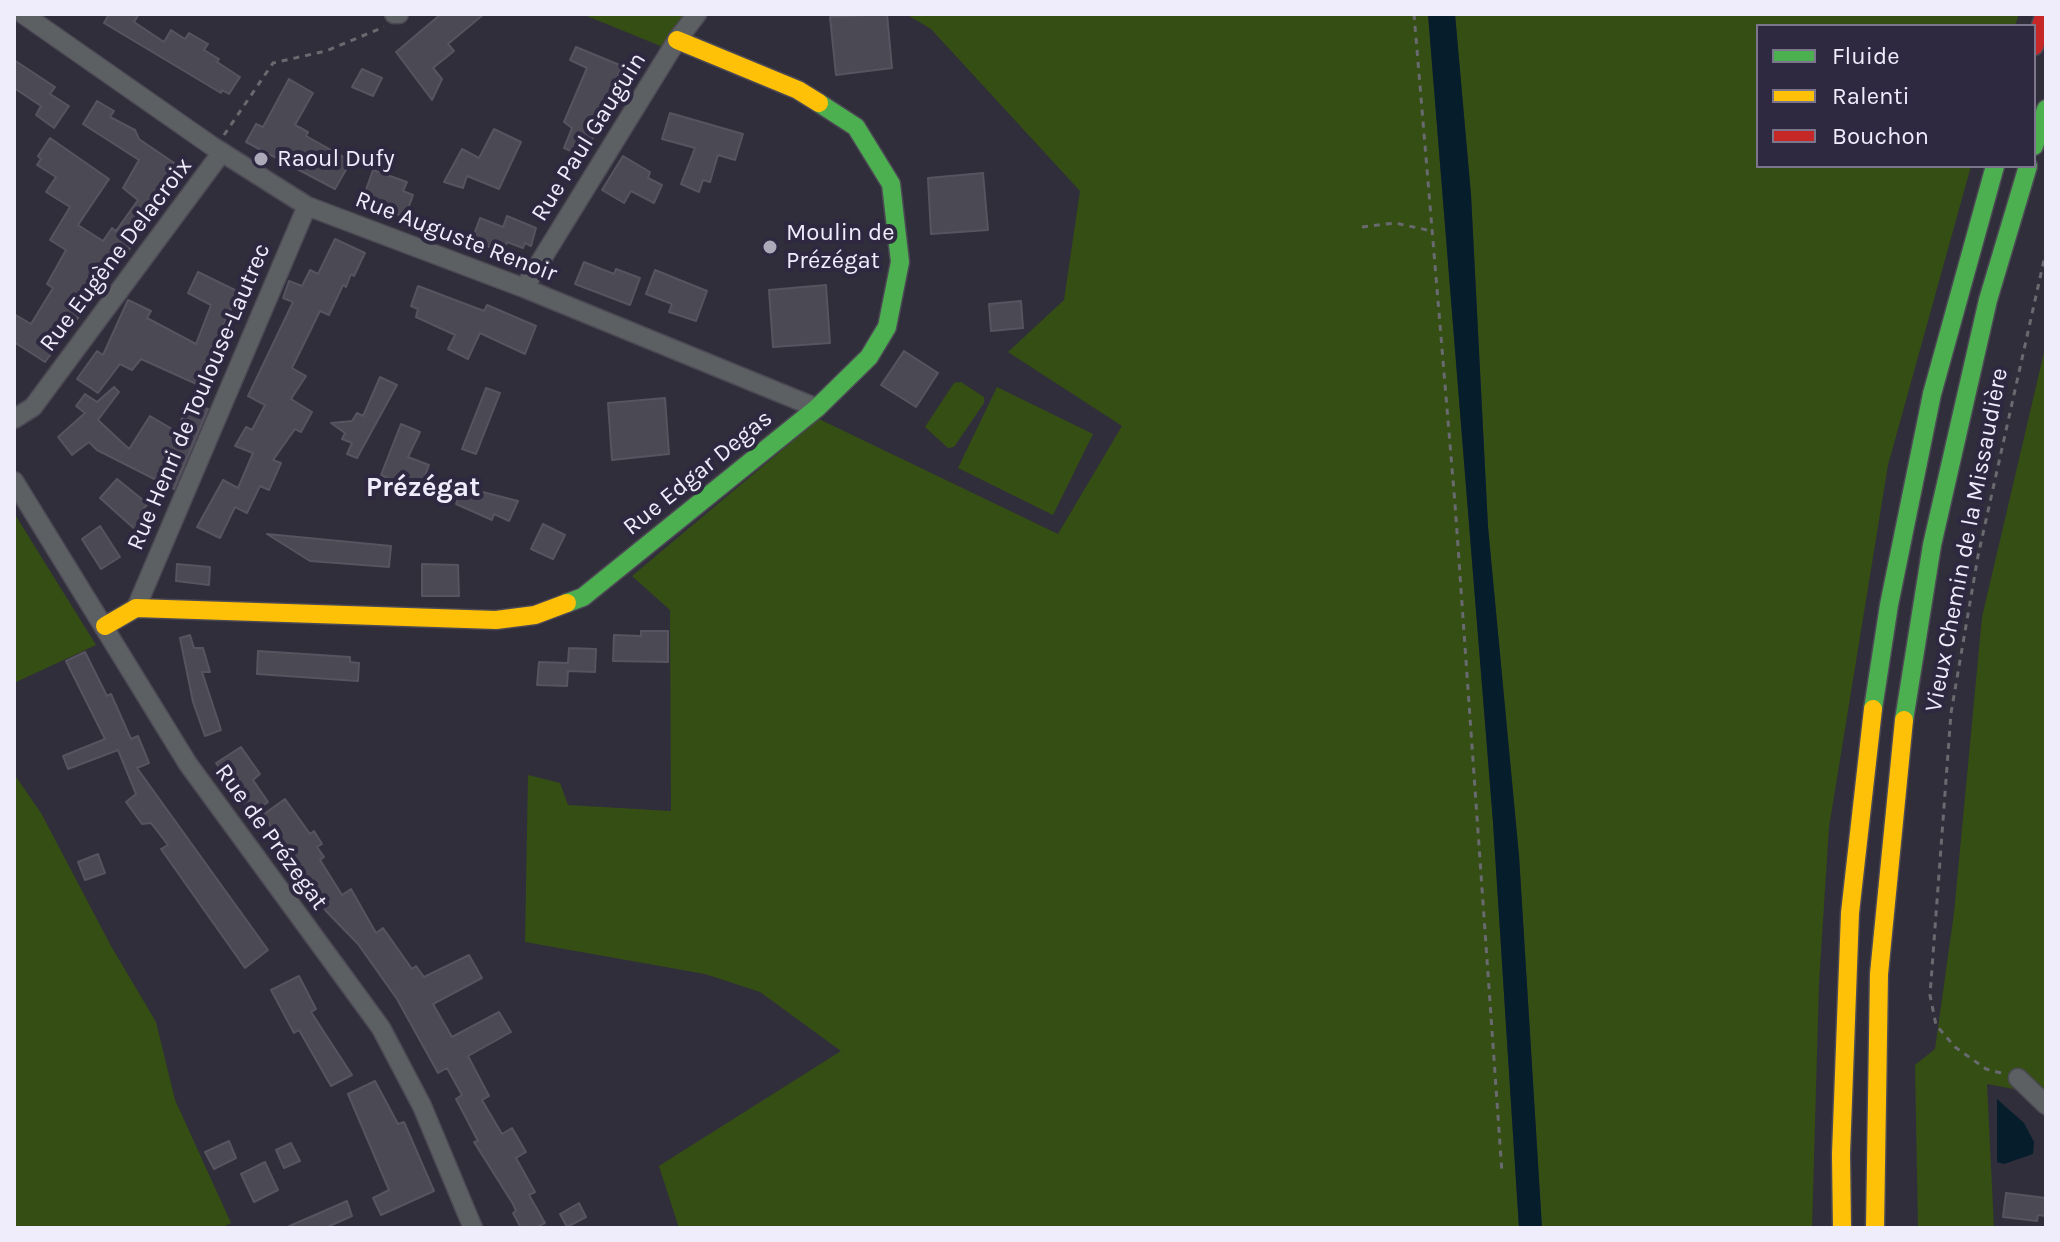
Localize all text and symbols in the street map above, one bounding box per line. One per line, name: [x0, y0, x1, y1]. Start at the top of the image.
legend: [1756, 24, 2036, 168]
text: Fluide: [1832, 42, 1900, 70]
street label: Rue Paul Gauguin: [525, 47, 653, 227]
text: Ralenti: [1832, 82, 1910, 110]
text: Bouchon: [1832, 122, 1929, 150]
place label: Raoul Dufy: [277, 145, 395, 173]
marker: Raoul Dufy: [252, 150, 270, 168]
street label: Rue Eugène Delacroix: [34, 152, 198, 358]
street label: Rue Auguste Renoir: [351, 185, 561, 289]
place label: Moulin de Prézégat: [786, 219, 895, 275]
marker: Moulin de Prézégat: [761, 238, 779, 256]
street label: Rue Henri de Toulouse-Lautrec: [121, 239, 277, 555]
street label: Vieux Chemin de la Missaudière: [1919, 366, 2015, 714]
street label: Rue Edgar Degas: [618, 404, 778, 542]
district label: Prézégat: [366, 471, 480, 505]
street label: Rue de Prézegat: [208, 758, 334, 916]

